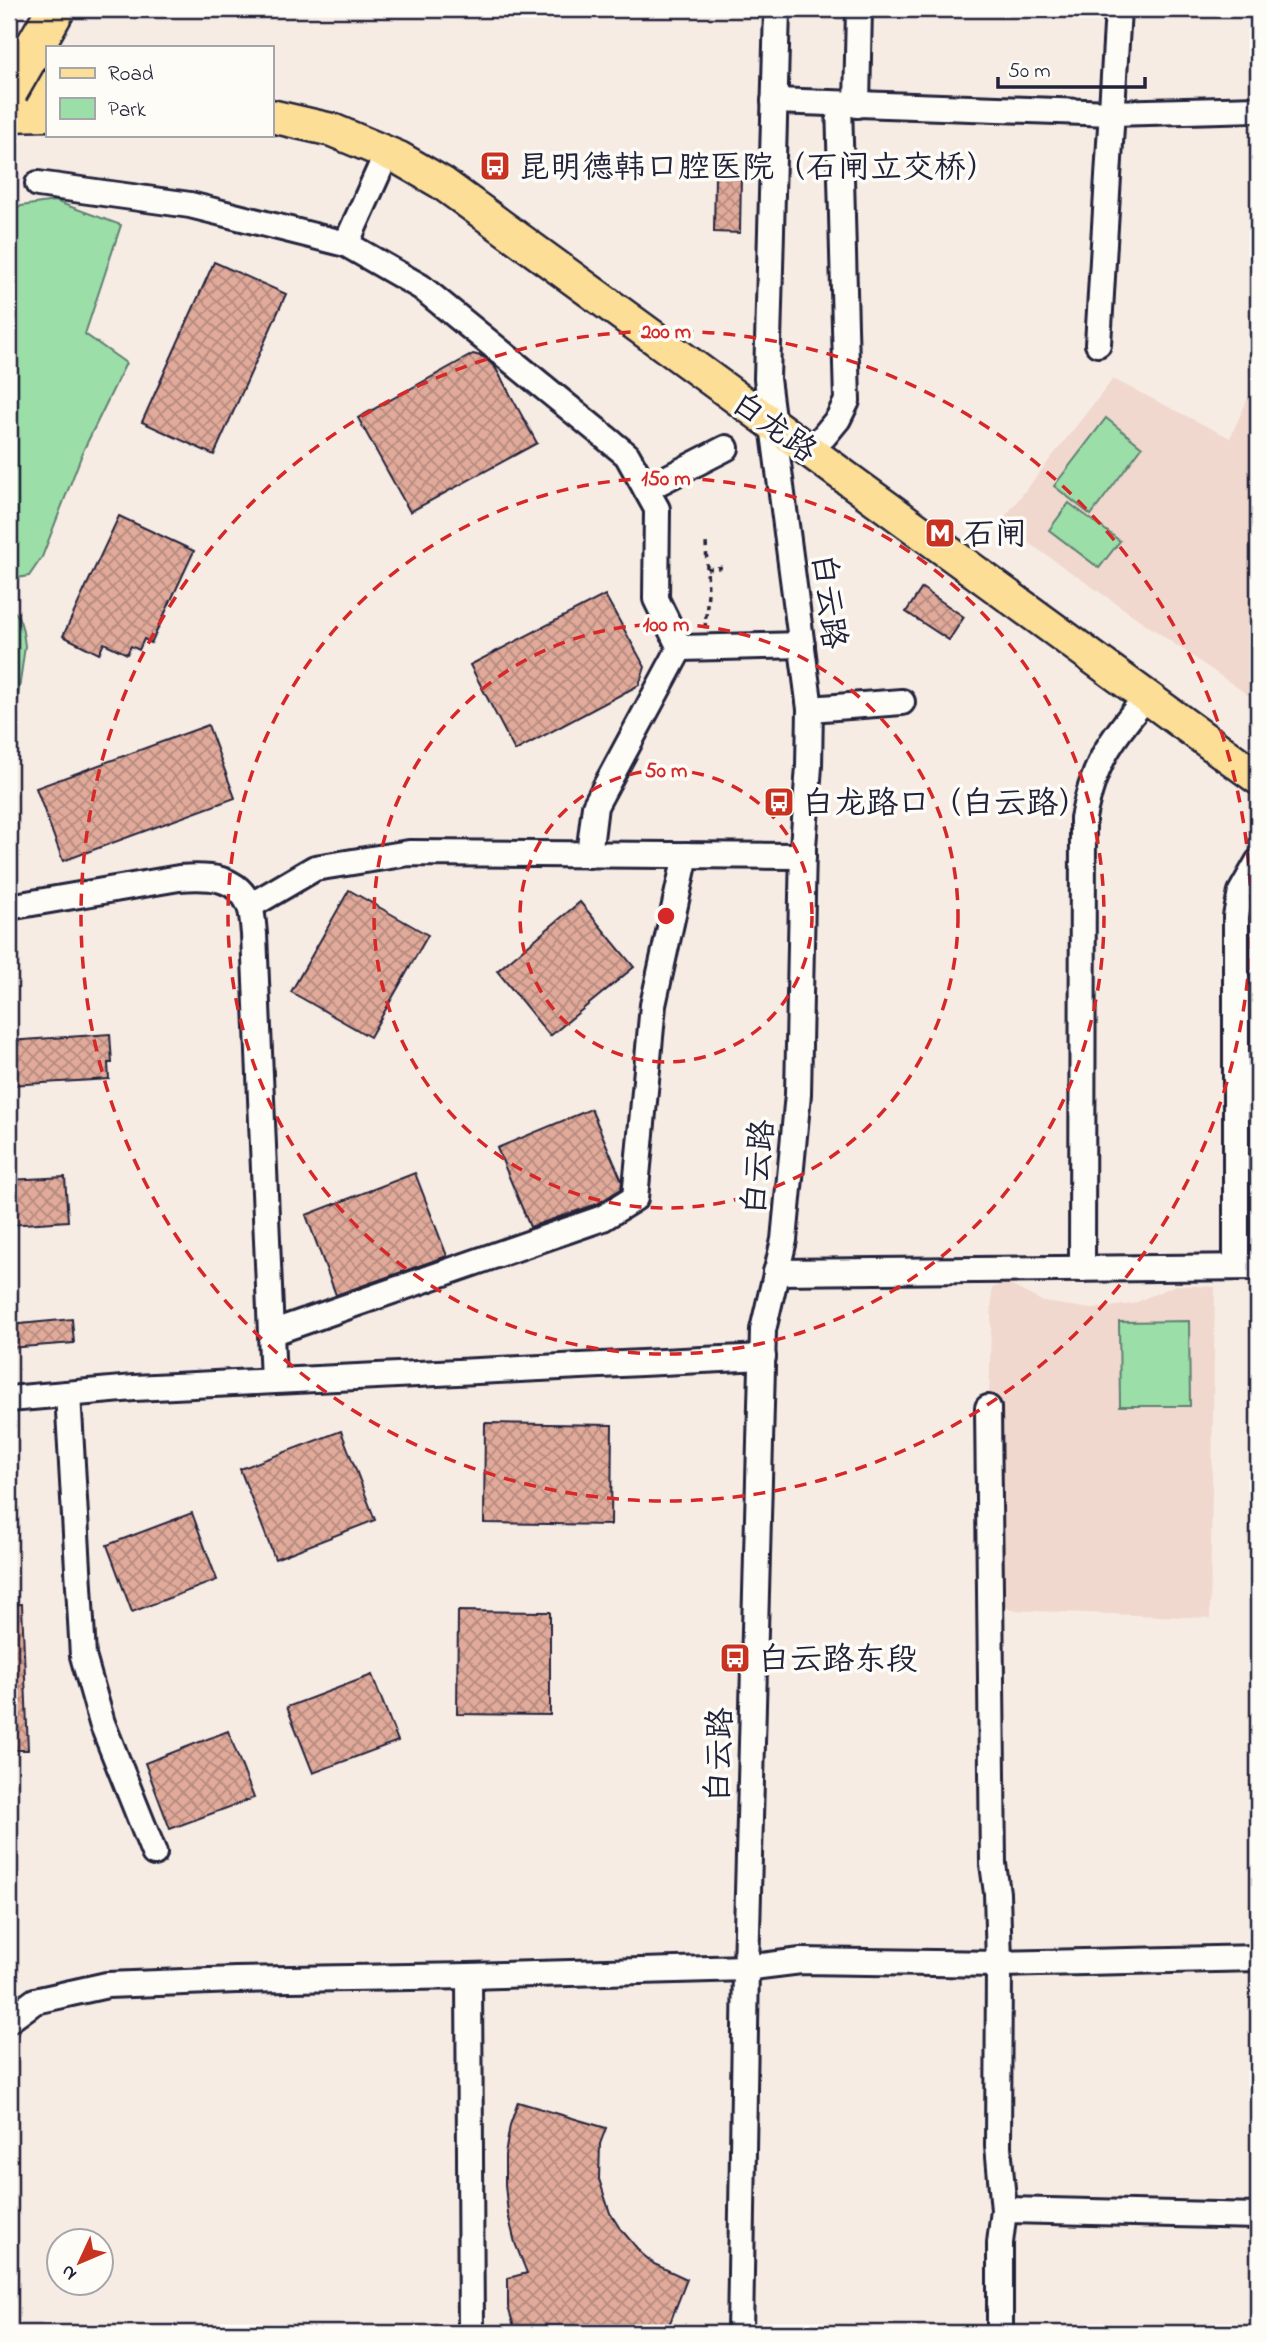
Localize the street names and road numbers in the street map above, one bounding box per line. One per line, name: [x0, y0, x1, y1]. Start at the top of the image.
street label: 白龙路: [720, 382, 826, 476]
street label: 白云路: [797, 551, 856, 652]
street label: 白云路: [732, 1117, 789, 1218]
street label: 白云路: [696, 1706, 747, 1804]

